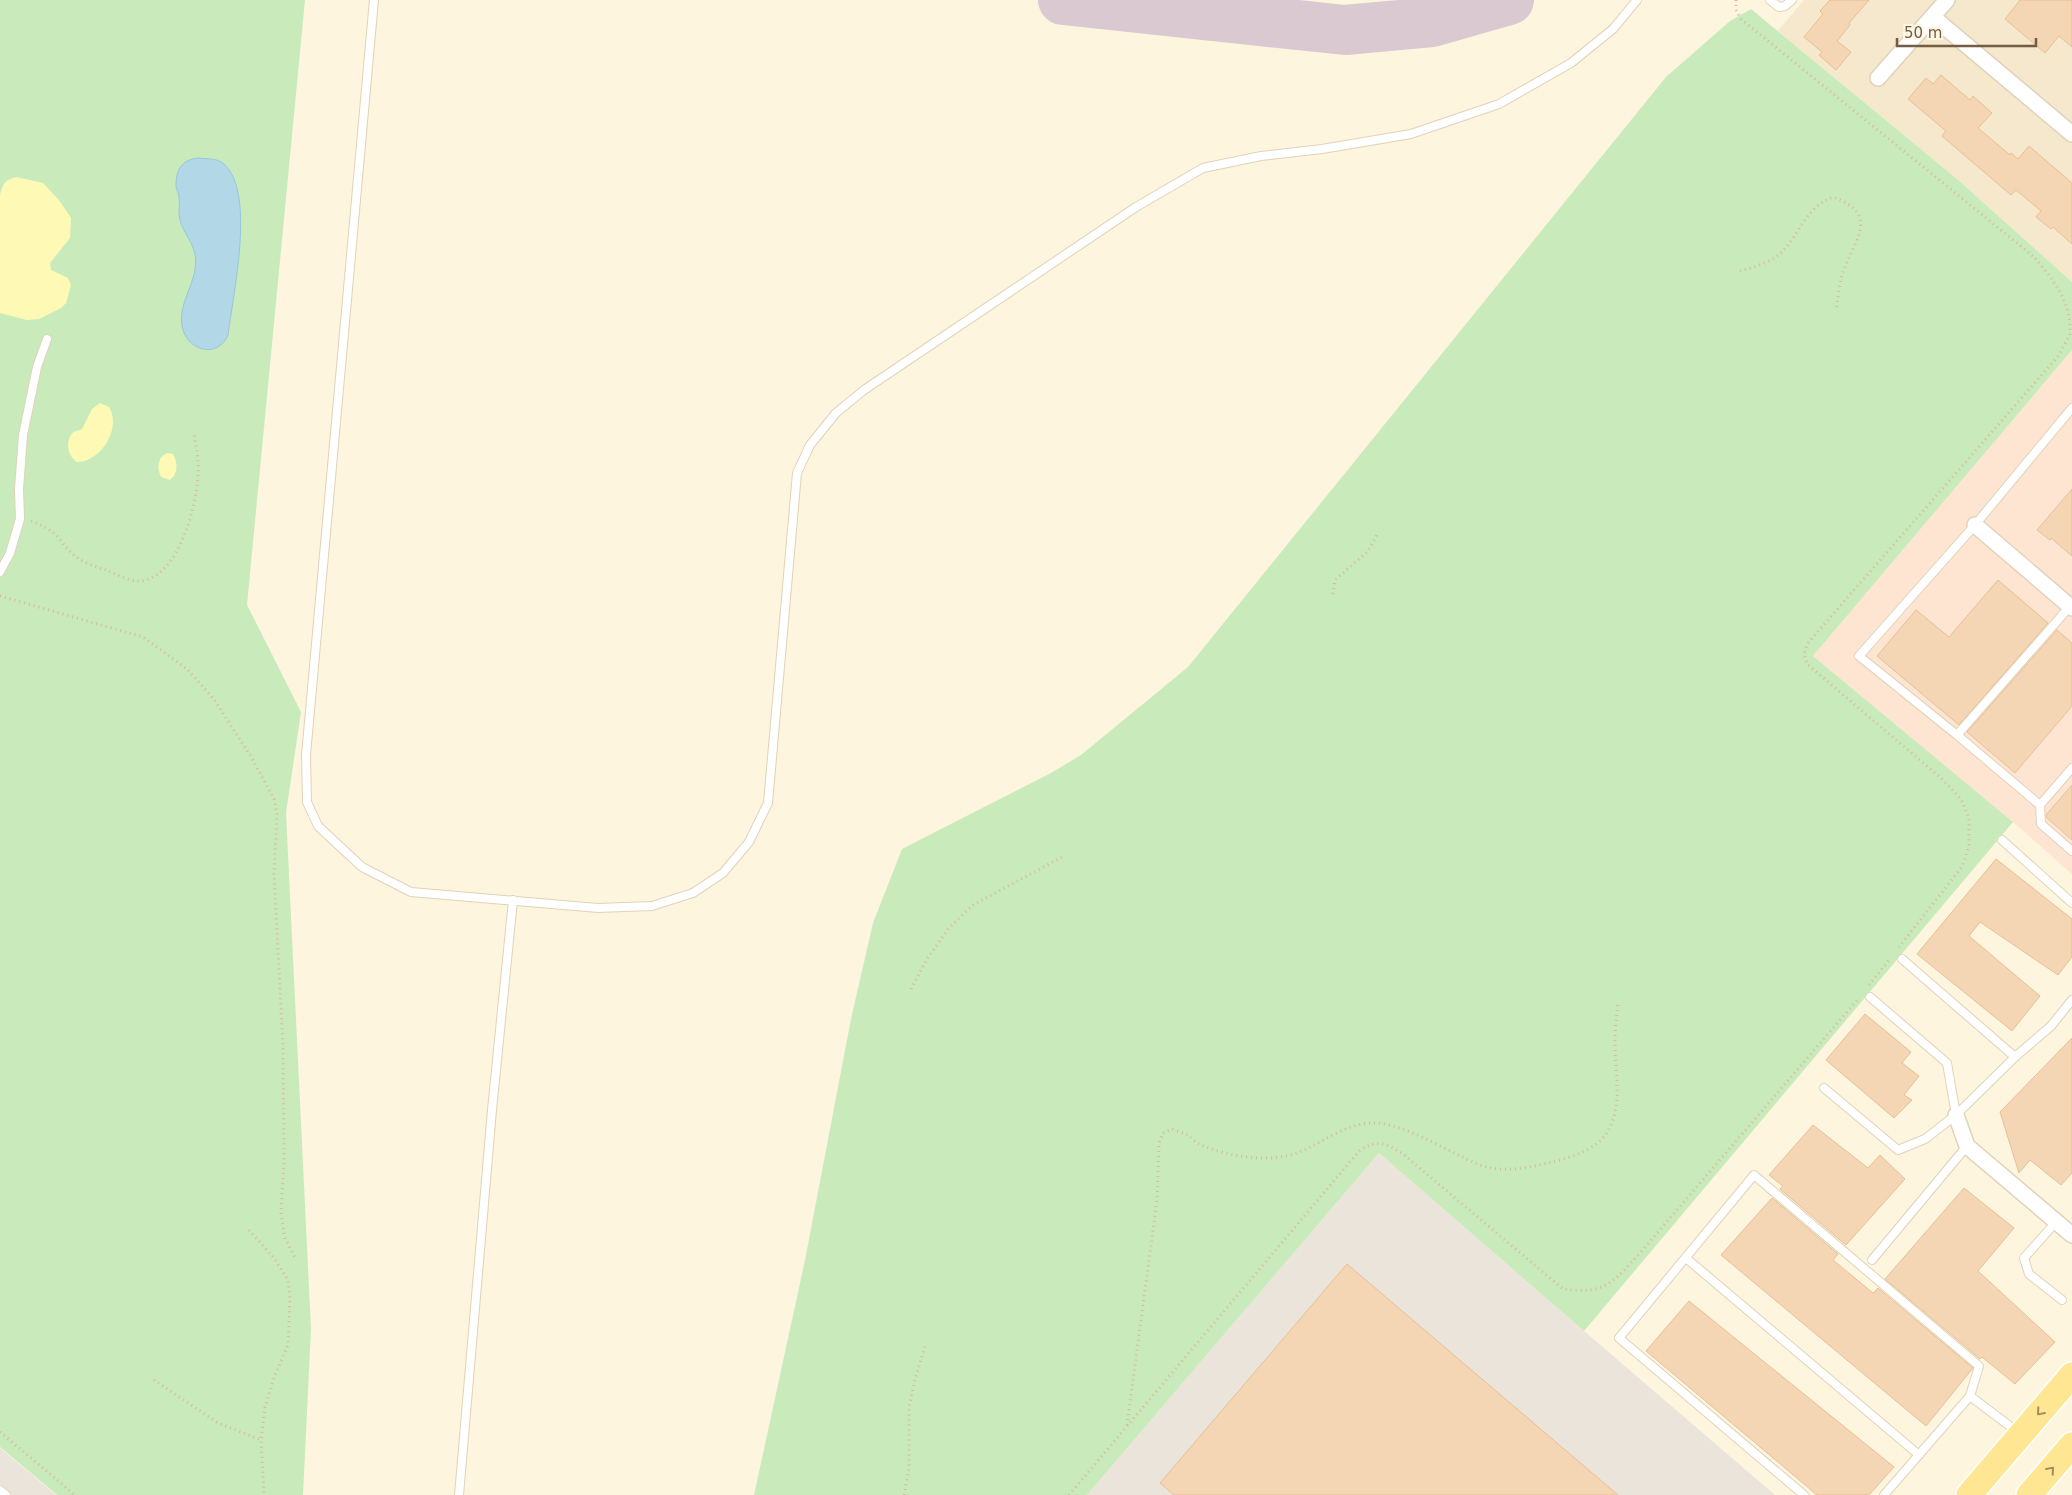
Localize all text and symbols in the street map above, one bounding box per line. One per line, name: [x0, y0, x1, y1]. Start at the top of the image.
scale bar: [1897, 15, 2036, 47]
text: 50 m: [1904, 24, 1942, 42]
one-way arrow: [2037, 1406, 2046, 1415]
one-way arrow: [2045, 1467, 2053, 1476]

